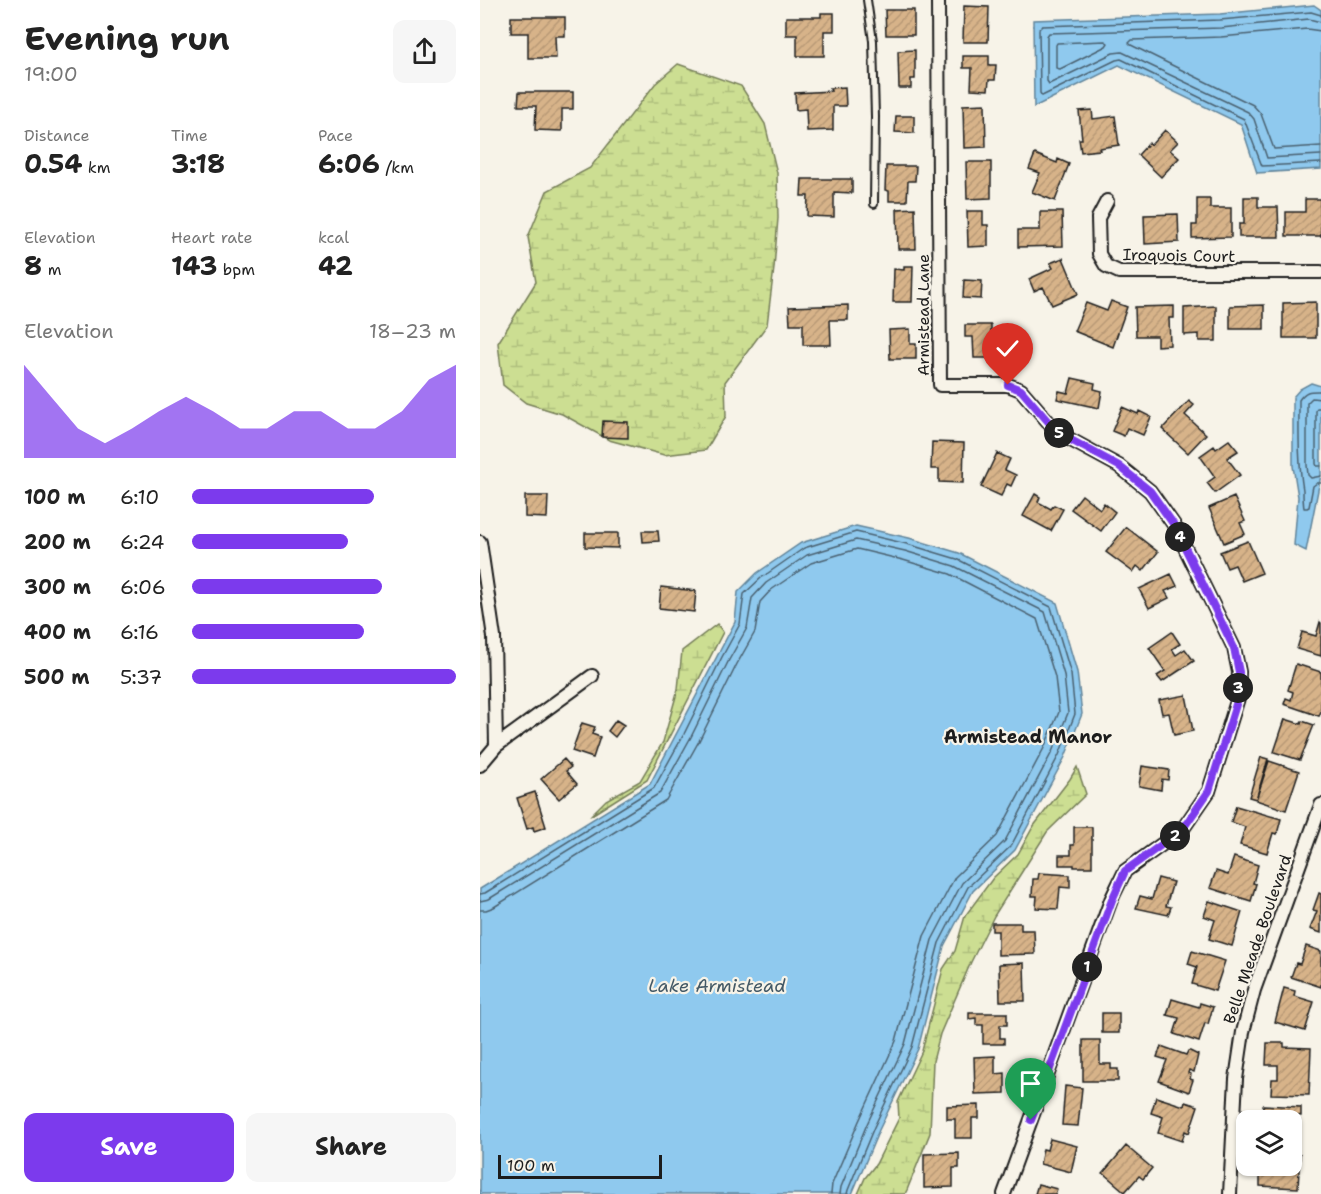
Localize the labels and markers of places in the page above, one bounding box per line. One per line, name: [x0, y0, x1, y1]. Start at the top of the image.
pin: [982, 323, 1033, 385]
pin: 5: [1044, 418, 1074, 448]
pin: 4: [1165, 522, 1195, 552]
pin: 3: [1223, 673, 1253, 703]
pin: 2: [1160, 821, 1190, 851]
pin: 1: [1072, 952, 1102, 982]
pin: [1005, 1058, 1056, 1120]

